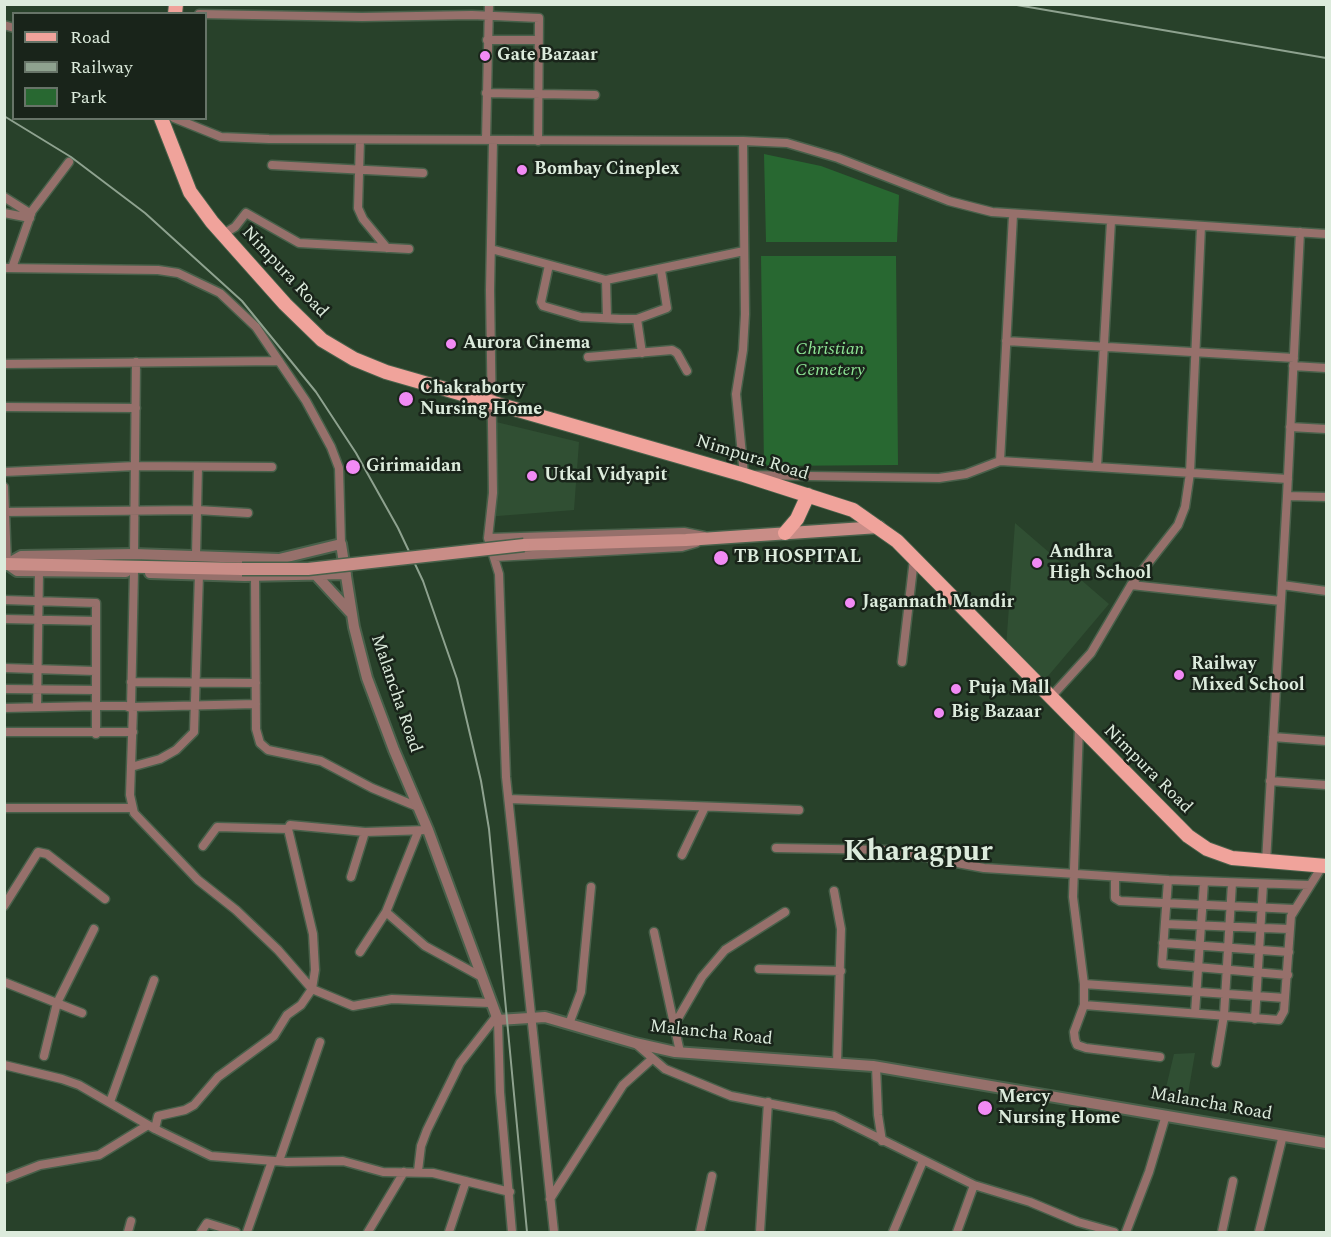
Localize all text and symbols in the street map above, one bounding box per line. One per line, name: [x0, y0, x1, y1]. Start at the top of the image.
legend: [12, 12, 207, 120]
text: Road: [70, 24, 111, 51]
place label: Gate Bazaar: [497, 45, 598, 67]
marker: Gate Bazaar: [478, 49, 492, 63]
text: Railway: [70, 54, 133, 81]
text: Park: [70, 84, 107, 111]
place label: Bombay Cineplex: [534, 159, 680, 181]
marker: Bombay Cineplex: [515, 163, 529, 177]
street label: Nimpura Road: [236, 223, 332, 323]
place label: Aurora Cinema: [463, 333, 590, 355]
marker: Aurora Cinema: [444, 337, 458, 351]
park label: Christian Cemetery: [795, 339, 865, 382]
place label: Chakraborty Nursing Home: [420, 378, 542, 420]
marker: Chakraborty Nursing Home: [397, 390, 415, 408]
street label: Nimpura Road: [693, 432, 811, 486]
place label: Girimaidan: [366, 456, 462, 478]
marker: Girimaidan: [344, 458, 362, 476]
place label: Utkal Vidyapit: [544, 465, 667, 487]
marker: Utkal Vidyapit: [525, 469, 539, 483]
place label: Andhra High School: [1049, 542, 1151, 584]
place label: TB HOSPITAL: [734, 547, 861, 569]
marker: TB HOSPITAL: [712, 549, 730, 567]
marker: Andhra High School: [1030, 556, 1044, 570]
place label: Jagannath Mandir: [862, 592, 1014, 614]
marker: Jagannath Mandir: [843, 596, 857, 610]
street label: Malancha Road: [365, 632, 425, 756]
place label: Railway Mixed School: [1191, 654, 1305, 696]
marker: Railway Mixed School: [1172, 668, 1186, 682]
place label: Puja Mall: [968, 678, 1050, 700]
marker: Puja Mall: [949, 682, 963, 696]
place label: Big Bazaar: [951, 702, 1041, 724]
marker: Big Bazaar: [932, 706, 946, 720]
street label: Nimpura Road: [1098, 721, 1196, 819]
district label: Kharagpur: [843, 836, 993, 872]
street label: Malancha Road: [648, 1017, 774, 1051]
street label: Malancha Road: [1148, 1084, 1274, 1126]
place label: Mercy Nursing Home: [998, 1087, 1120, 1130]
marker: Mercy Nursing Home: [976, 1099, 994, 1117]

